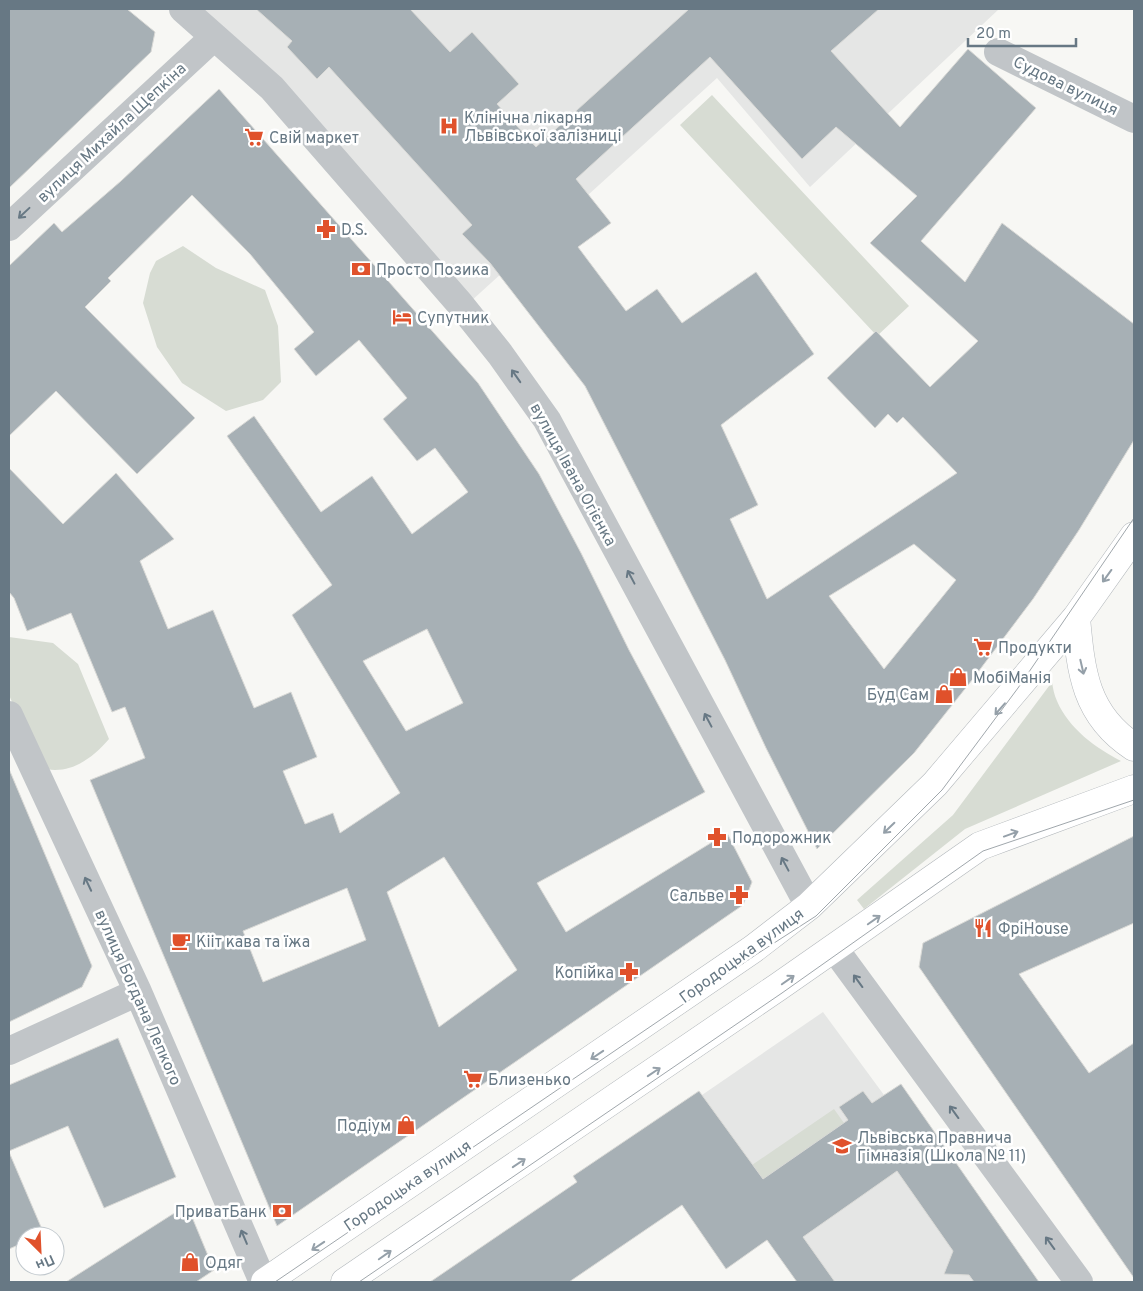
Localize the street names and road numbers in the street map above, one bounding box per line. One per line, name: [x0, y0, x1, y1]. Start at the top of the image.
street label: Судова вулиця: [1009, 53, 1121, 121]
street label: вулиця Михайла Щепкіна: [34, 59, 191, 208]
street label: вулиця Івана Огієнка: [525, 400, 620, 550]
street label: Городоцька вулиця: [676, 905, 808, 1009]
street label: вулиця Богдана Лепкого: [89, 907, 185, 1089]
street label: Городоцька вулиця: [341, 1137, 476, 1237]

